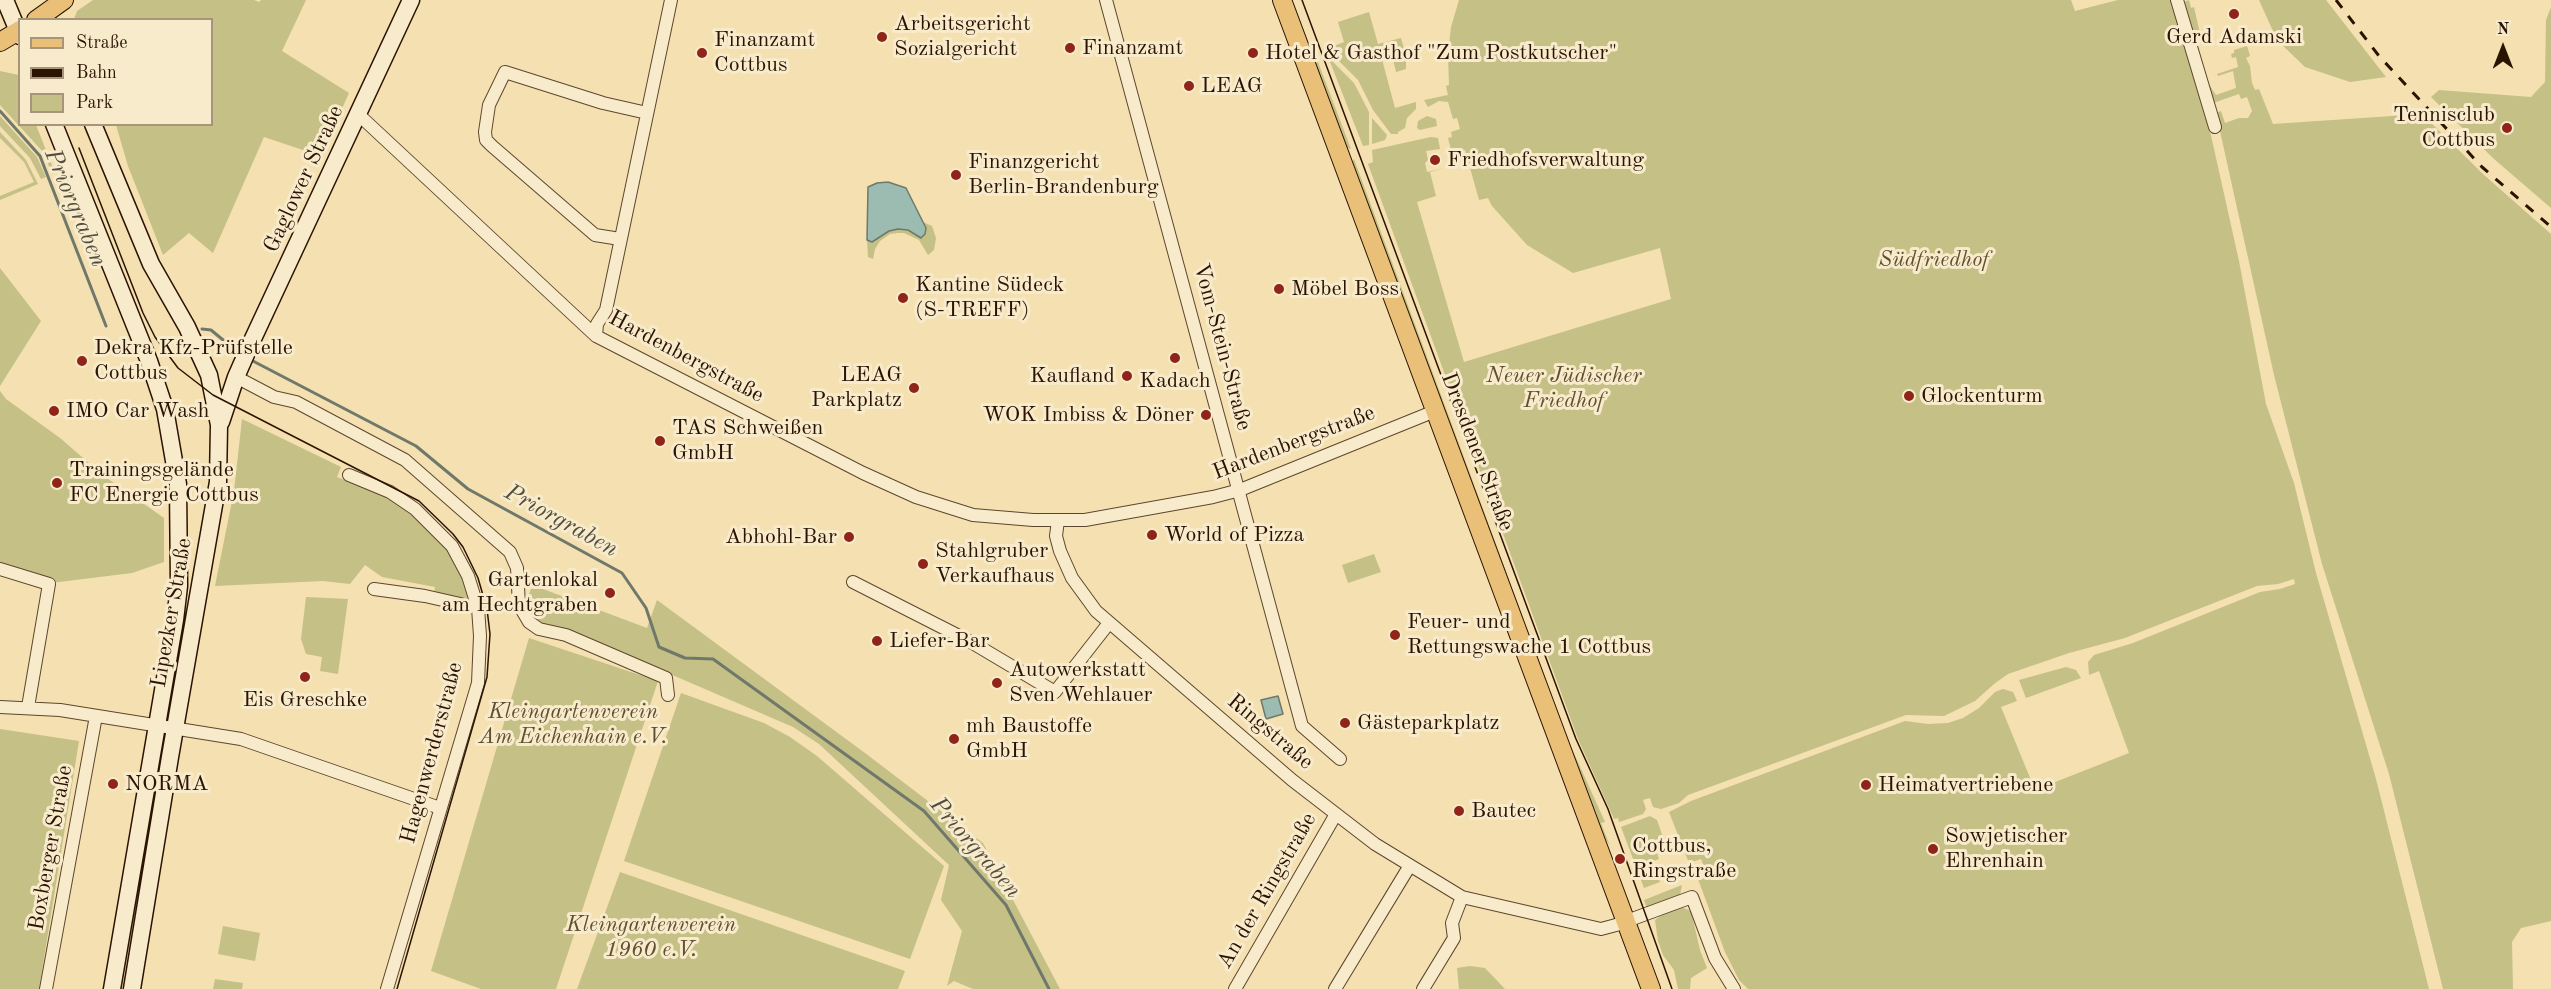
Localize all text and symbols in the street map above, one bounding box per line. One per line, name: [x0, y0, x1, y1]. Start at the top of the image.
marker: Gerd Adamski: [2227, 7, 2241, 21]
place label: Arbeitsgericht Sozialgericht: [894, 11, 1031, 62]
legend: [18, 18, 213, 126]
north arrow: [2473, 18, 2533, 78]
text: N: [2497, 22, 2509, 38]
place label: Gerd Adamski: [2166, 24, 2302, 50]
place label: Finanzamt Cottbus: [714, 27, 815, 78]
marker: Arbeitsgericht Sozialgericht: [875, 30, 889, 44]
text: Straße: [76, 34, 127, 52]
place label: Finanzamt: [1082, 35, 1183, 61]
place label: Hotel & Gasthof "Zum Postkutscher": [1265, 40, 1617, 66]
marker: Finanzamt: [1063, 41, 1077, 55]
marker: Finanzamt Cottbus: [695, 46, 709, 60]
marker: Hotel & Gasthof "Zum Postkutscher": [1246, 46, 1260, 60]
text: Bahn: [76, 64, 117, 82]
place label: LEAG: [1201, 73, 1263, 99]
marker: LEAG: [1182, 79, 1196, 93]
text: Park: [76, 94, 113, 112]
street label: Gaglower Straße: [258, 101, 350, 257]
place label: Tennisclub Cottbus: [2393, 102, 2495, 154]
marker: Tennisclub Cottbus: [2500, 121, 2514, 135]
water label: Priorgraben: [37, 145, 113, 271]
place label: Friedhofsverwaltung: [1447, 147, 1644, 173]
place label: Finanzgericht Berlin-Brandenburg: [968, 149, 1159, 200]
marker: Friedhofsverwaltung: [1428, 153, 1442, 167]
marker: Finanzgericht Berlin-Brandenburg: [949, 168, 963, 182]
park label: Südfriedhof: [1879, 247, 1989, 273]
street label: Vom-Stein-Straße: [1187, 261, 1257, 433]
place label: Kantine Südeck (S-TREFF): [915, 272, 1064, 324]
place label: Möbel Boss: [1291, 276, 1399, 302]
marker: Möbel Boss: [1272, 282, 1286, 296]
marker: Kantine Südeck (S-TREFF): [896, 291, 910, 305]
street label: Hardenbergstraße: [604, 305, 768, 409]
place label: Dekra Kfz-Prüfstelle Cottbus: [94, 335, 293, 386]
marker: Kadach: [1168, 351, 1182, 365]
marker: Dekra Kfz-Prüfstelle Cottbus: [75, 354, 89, 368]
place label: LEAG Parkplatz: [811, 362, 902, 414]
place label: Kaufland: [1030, 363, 1115, 389]
park label: Neuer Jüdischer Friedhof: [1486, 363, 1642, 414]
place label: Kadach: [1139, 368, 1211, 394]
marker: Kaufland: [1120, 369, 1134, 383]
street label: Dresdener Straße: [1435, 369, 1519, 535]
marker: LEAG Parkplatz: [907, 381, 921, 395]
place label: Glockenturm: [1921, 383, 2043, 409]
marker: Glockenturm: [1902, 389, 1916, 403]
place label: IMO Car Wash: [66, 398, 210, 424]
street label: Hardenbergstraße: [1209, 400, 1379, 486]
place label: WOK Imbiss & Döner: [983, 402, 1194, 428]
marker: IMO Car Wash: [47, 404, 61, 418]
marker: WOK Imbiss & Döner: [1199, 408, 1213, 422]
place label: TAS Schweißen GmbH: [672, 415, 823, 466]
marker: TAS Schweißen GmbH: [653, 434, 667, 448]
place label: Trainingsgelände FC Energie Cottbus: [69, 457, 259, 508]
marker: Trainingsgelände FC Energie Cottbus: [50, 476, 64, 490]
water label: Priorgraben: [499, 478, 623, 564]
place label: World of Pizza: [1164, 522, 1304, 548]
place label: Abhohl-Bar: [725, 524, 837, 550]
marker: World of Pizza: [1145, 528, 1159, 542]
marker: Abhohl-Bar: [842, 530, 856, 544]
street label: Lipezker Straße: [146, 536, 198, 690]
place label: Stahlgruber Verkaufhaus: [935, 538, 1054, 590]
marker: Stahlgruber Verkaufhaus: [916, 557, 930, 571]
place label: Gartenlokal am Hechtgraben: [442, 567, 598, 618]
marker: Gartenlokal am Hechtgraben: [603, 586, 617, 600]
place label: Feuer- und Rettungswache 1 Cottbus: [1407, 609, 1651, 660]
place label: Liefer-Bar: [889, 628, 989, 654]
marker: Feuer- und Rettungswache 1 Cottbus: [1388, 628, 1402, 642]
marker: Liefer-Bar: [870, 634, 884, 648]
place label: Autowerkstatt Sven Wehlauer: [1009, 657, 1153, 708]
street label: Hagenwerderstraße: [395, 659, 469, 847]
marker: Eis Greschke: [298, 670, 312, 684]
marker: Autowerkstatt Sven Wehlauer: [990, 676, 1004, 690]
place label: Eis Greschke: [243, 687, 367, 713]
street label: Ringstraße: [1222, 688, 1318, 776]
park label: Kleingartenverein Am Eichenhain e.V.: [479, 699, 667, 750]
place label: Gästeparkplatz: [1357, 710, 1499, 736]
place label: mh Baustoffe GmbH: [966, 713, 1092, 764]
marker: Gästeparkplatz: [1338, 716, 1352, 730]
marker: mh Baustoffe GmbH: [947, 732, 961, 746]
street label: Boxberger Straße: [23, 763, 79, 933]
place label: NORMA: [125, 771, 208, 797]
place label: Heimatvertriebene: [1878, 772, 2053, 798]
marker: NORMA: [106, 777, 120, 791]
marker: Heimatvertriebene: [1859, 778, 1873, 792]
water label: Priorgraben: [923, 791, 1027, 905]
place label: Bautec: [1471, 798, 1536, 824]
marker: Bautec: [1452, 804, 1466, 818]
street label: An der Ringstraße: [1212, 808, 1322, 974]
place label: Sowjetischer Ehrenhain: [1945, 823, 2067, 874]
place label: Cottbus, Ringstraße: [1632, 833, 1736, 884]
marker: Sowjetischer Ehrenhain: [1926, 842, 1940, 856]
marker: Cottbus, Ringstraße: [1613, 852, 1627, 866]
park label: Kleingartenverein 1960 e.V.: [566, 912, 736, 963]

